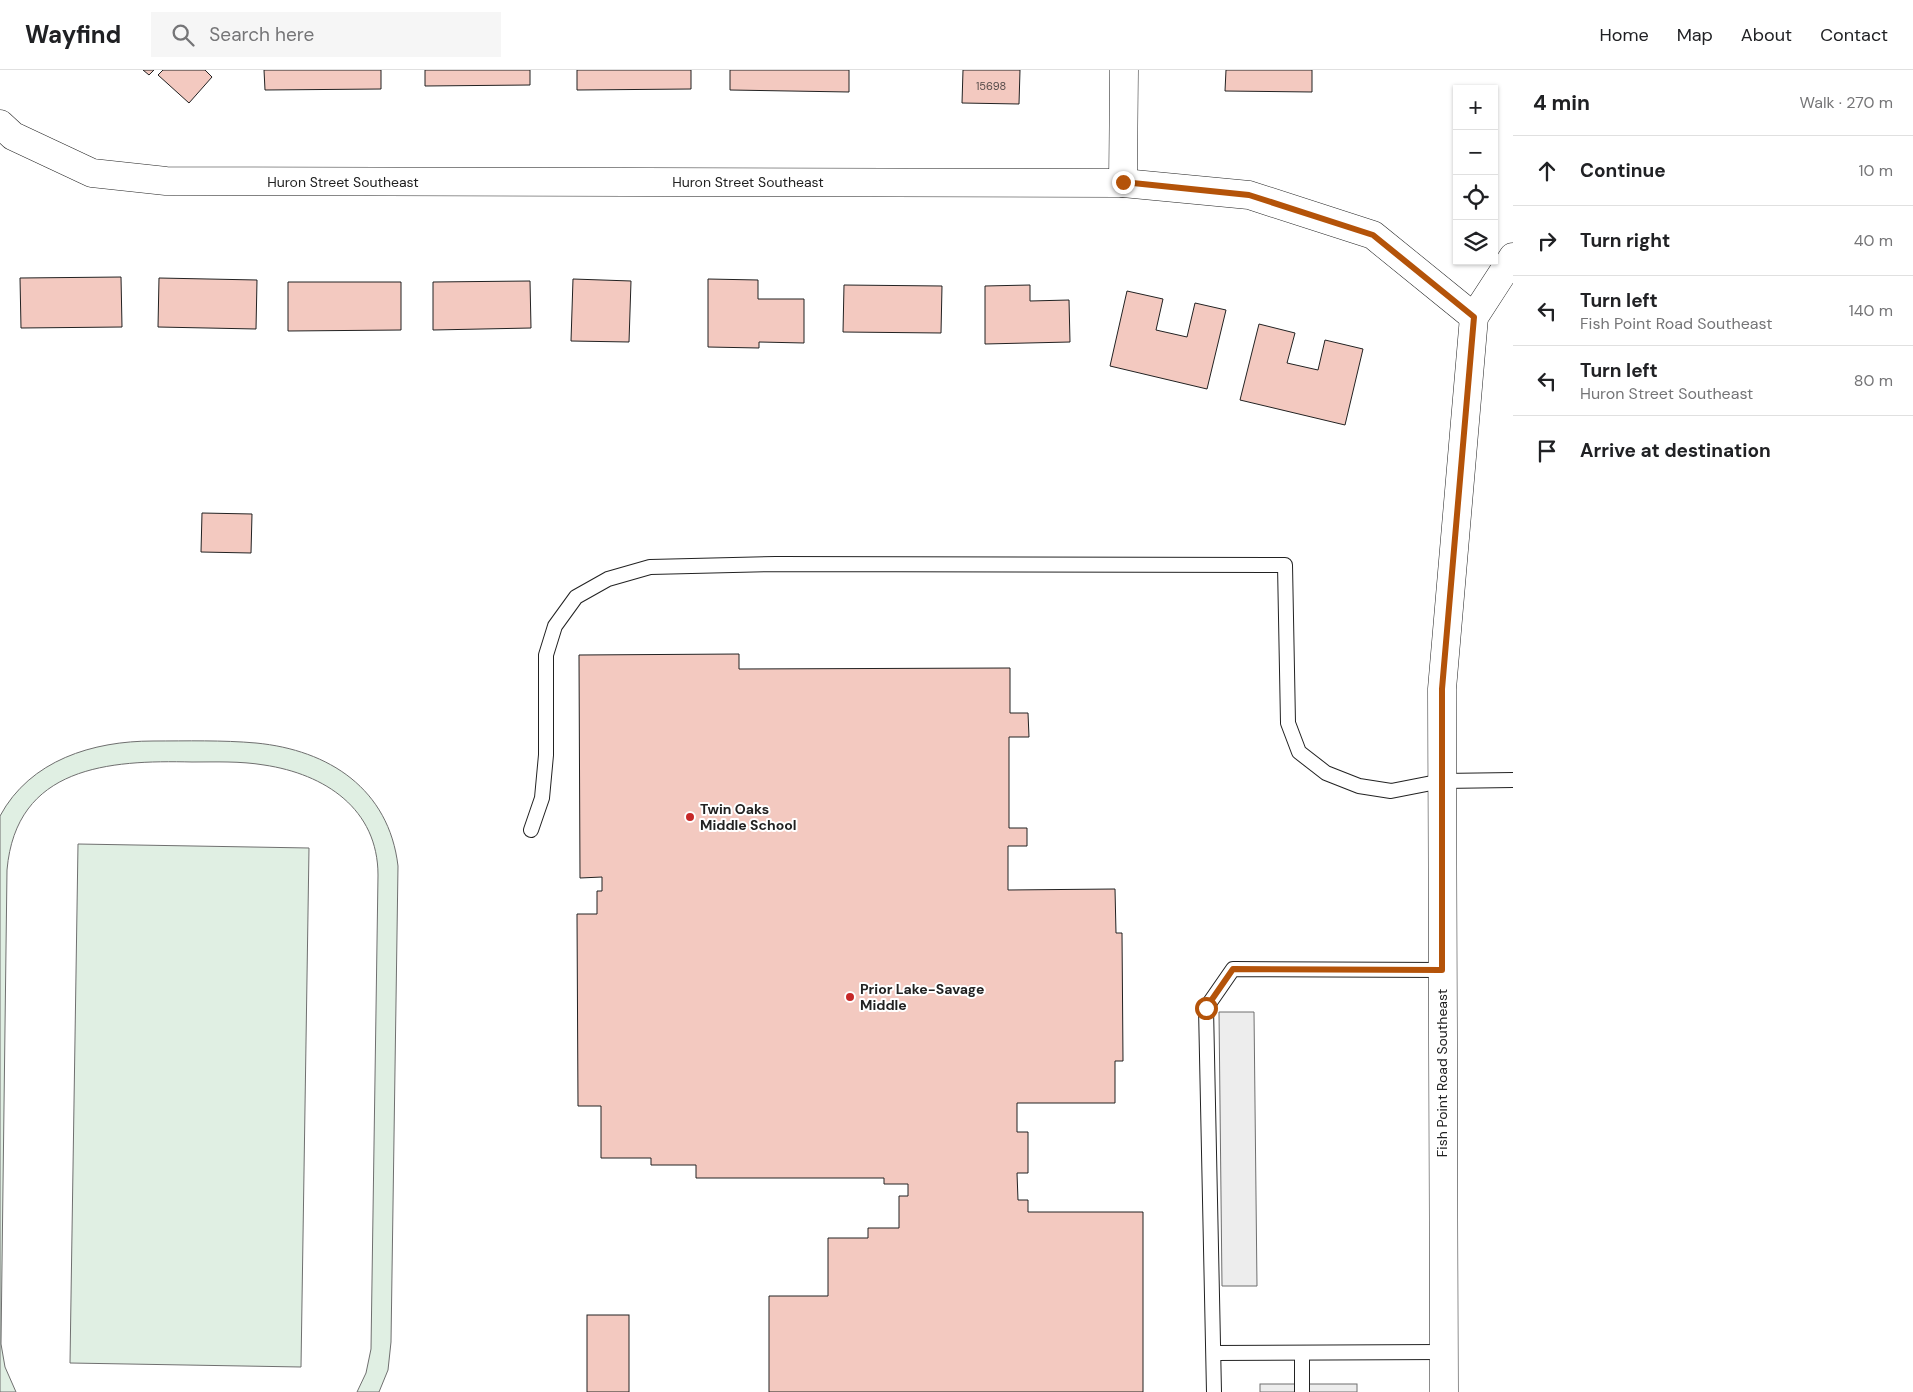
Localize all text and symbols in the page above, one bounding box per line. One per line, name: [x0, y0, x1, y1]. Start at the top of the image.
search box: [151, 12, 501, 57]
text: Wayfind: [25, 19, 121, 50]
icon: search: [169, 21, 197, 49]
text: Search here: [209, 22, 314, 47]
text: Home: [1599, 23, 1649, 47]
text: Map: [1677, 23, 1713, 47]
text: About: [1741, 23, 1792, 47]
text: Contact: [1820, 23, 1888, 47]
house number: 15698: [976, 79, 1006, 93]
map controls: [1453, 85, 1498, 265]
button: +: [1453, 85, 1498, 130]
text: 4 min: [1533, 89, 1590, 117]
text: Walk · 270 m: [1800, 92, 1893, 113]
button: −: [1453, 130, 1498, 175]
icon: ahead: [1533, 157, 1561, 185]
text: Continue: [1580, 158, 1666, 183]
text: 10 m: [1859, 160, 1893, 181]
route end: [1112, 171, 1135, 194]
street label: Huron Street Southeast: [267, 173, 419, 191]
street label: Huron Street Southeast: [672, 173, 824, 191]
button: locate: [1453, 175, 1498, 220]
button: layers: [1453, 220, 1498, 265]
icon: right: [1533, 227, 1561, 255]
text: Turn right: [1580, 228, 1670, 253]
text: 40 m: [1854, 230, 1893, 251]
text: Turn left: [1580, 288, 1658, 313]
icon: left: [1533, 297, 1561, 325]
text: 140 m: [1849, 300, 1893, 321]
text: Fish Point Road Southeast: [1580, 313, 1772, 334]
text: Turn left: [1580, 358, 1658, 383]
icon: left: [1533, 367, 1561, 395]
text: 80 m: [1854, 370, 1893, 391]
text: Huron Street Southeast: [1580, 383, 1753, 404]
icon: arrive: [1533, 437, 1561, 465]
text: Arrive at destination: [1580, 438, 1771, 463]
place label: Twin Oaks Middle School: [700, 800, 796, 834]
marker: Twin Oaks Middle School: [684, 811, 696, 823]
place label: Prior Lake-Savage Middle: [860, 980, 984, 1014]
street label: Fish Point Road Southeast: [1433, 989, 1451, 1157]
marker: Prior Lake-Savage Middle: [844, 991, 856, 1003]
route start: [1195, 997, 1218, 1020]

